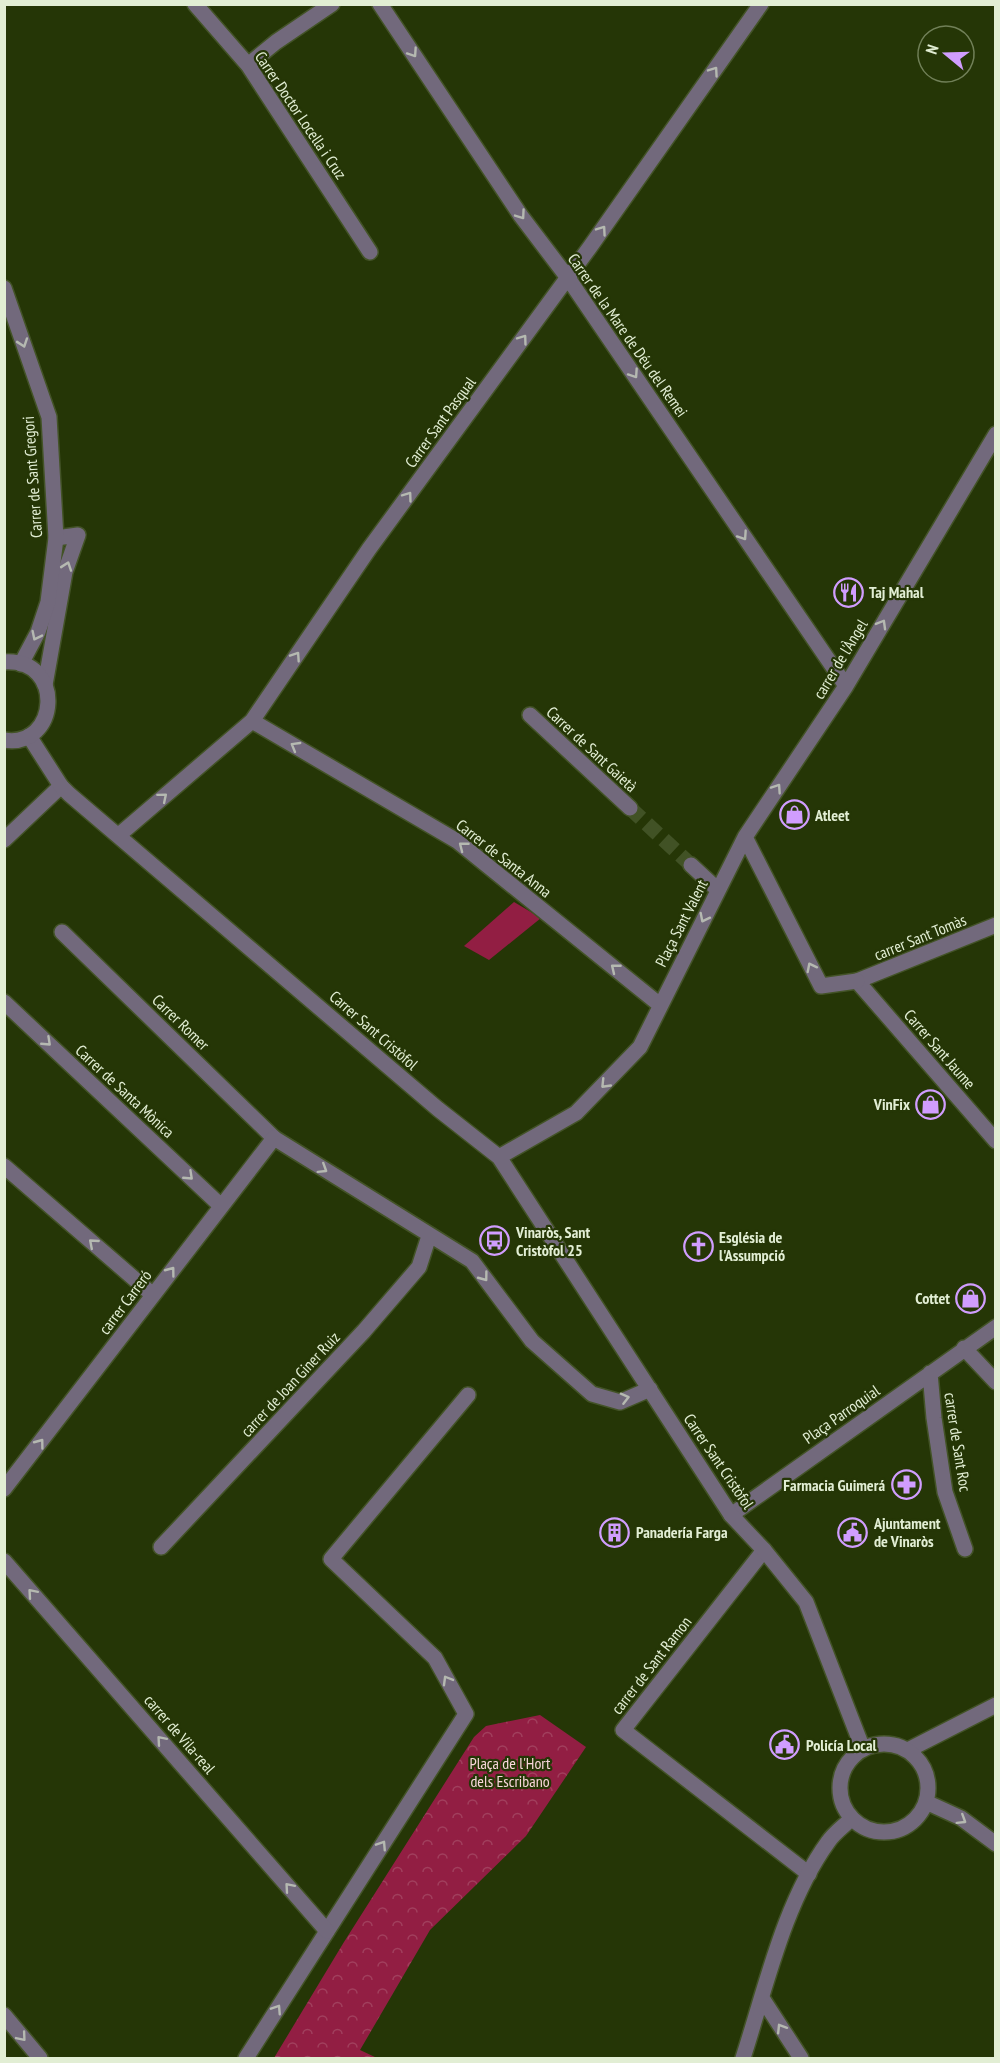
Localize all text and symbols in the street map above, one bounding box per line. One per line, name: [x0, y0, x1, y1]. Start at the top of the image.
north arrow: [916, 24, 976, 84]
text: N: [921, 42, 943, 56]
street label: Carrer Doctor Locella i Cruz: [251, 47, 351, 183]
one-way arrow: [405, 47, 417, 57]
one-way arrow: [707, 67, 718, 78]
one-way arrow: [514, 209, 525, 220]
one-way arrow: [595, 226, 606, 237]
street label: Carrer de la Mare de Déu del Remei: [564, 249, 692, 421]
one-way arrow: [516, 335, 527, 346]
one-way arrow: [16, 337, 29, 348]
one-way arrow: [627, 368, 638, 379]
street label: Carrer Sant Pasqual: [400, 372, 480, 471]
street label: Carrer de Sant Gregori: [18, 415, 46, 539]
one-way arrow: [401, 492, 412, 503]
one-way arrow: [736, 529, 747, 540]
one-way arrow: [60, 561, 73, 572]
restaurant icon: Taj Mahal: [832, 576, 864, 608]
place label: Taj Mahal: [869, 582, 924, 602]
street label: carrer de l'Àngel: [808, 615, 872, 702]
one-way arrow: [875, 620, 886, 630]
one-way arrow: [31, 629, 43, 640]
one-way arrow: [289, 652, 300, 663]
street label: Carrer de Sant Gaietà: [542, 702, 642, 796]
one-way arrow: [291, 742, 301, 754]
one-way arrow: [770, 784, 781, 795]
one-way arrow: [156, 793, 167, 804]
shop icon: Atleet: [778, 799, 810, 831]
place label: Atleet: [814, 805, 850, 825]
street label: Carrer de Santa Anna: [452, 815, 556, 901]
one-way arrow: [458, 843, 469, 854]
street label: Plaça Sant Valent: [650, 875, 712, 970]
street label: carrer Sant Tomàs: [871, 909, 969, 965]
one-way arrow: [699, 911, 711, 922]
one-way arrow: [807, 963, 818, 973]
one-way arrow: [610, 965, 621, 976]
street label: Carrer Sant Cristòfol: [326, 986, 423, 1074]
street label: Carrer Romer: [148, 990, 214, 1055]
street label: Carrer Sant Jaume: [900, 1005, 980, 1093]
one-way arrow: [40, 1035, 51, 1046]
street label: Carrer de Santa Mònica: [71, 1040, 179, 1142]
one-way arrow: [601, 1077, 612, 1087]
shop icon: VinFix: [915, 1088, 947, 1120]
place label: VinFix: [873, 1094, 910, 1114]
one-way arrow: [317, 1162, 327, 1174]
one-way arrow: [182, 1169, 193, 1180]
place label: Vinaròs, Sant Cristòfol 25: [515, 1222, 590, 1260]
bus stop icon: Vinaròs, Sant Cristòfol 25: [479, 1225, 511, 1257]
place label: Església de l'Assumpció: [719, 1227, 785, 1265]
church icon: Església de l'Assumpció: [682, 1230, 714, 1262]
one-way arrow: [89, 1239, 100, 1250]
street label: carrer Carreró: [94, 1266, 156, 1338]
one-way arrow: [164, 1267, 175, 1278]
one-way arrow: [477, 1270, 488, 1281]
shop icon: Cottet: [955, 1282, 987, 1314]
place label: Cottet: [915, 1288, 950, 1308]
street label: carrer de Joan Giner Ruiz: [236, 1327, 344, 1441]
street label: Plaça Parroquial: [799, 1380, 883, 1448]
street label: carrer de Sant Roc: [940, 1391, 976, 1493]
one-way arrow: [620, 1392, 630, 1405]
street label: Carrer Sant Cristòfol: [680, 1409, 758, 1513]
one-way arrow: [33, 1438, 44, 1449]
pharmacy icon: Farmacia Guimerá: [890, 1469, 922, 1501]
place label: Farmacia Guimerá: [783, 1475, 885, 1495]
place label: Ajuntament de Vinaròs: [873, 1513, 941, 1551]
building icon: Panadería Farga: [599, 1516, 631, 1548]
public building icon: Ajuntament de Vinaròs: [837, 1516, 869, 1548]
place label: Panadería Farga: [636, 1522, 728, 1542]
one-way arrow: [29, 1589, 40, 1600]
street label: carrer de Sant Ramon: [607, 1612, 695, 1718]
one-way arrow: [443, 1676, 454, 1686]
street label: carrer de Vila-real: [140, 1690, 220, 1778]
public building icon: Policía Local: [769, 1729, 801, 1761]
place label: Policía Local: [806, 1735, 877, 1755]
one-way arrow: [157, 1736, 168, 1747]
park label: Plaça de l'Hort dels Escribano: [469, 1753, 551, 1791]
one-way arrow: [956, 1813, 966, 1825]
one-way arrow: [375, 1841, 387, 1851]
one-way arrow: [285, 1883, 296, 1894]
one-way arrow: [270, 2005, 282, 2015]
one-way arrow: [777, 2024, 789, 2034]
one-way arrow: [15, 2030, 26, 2041]

